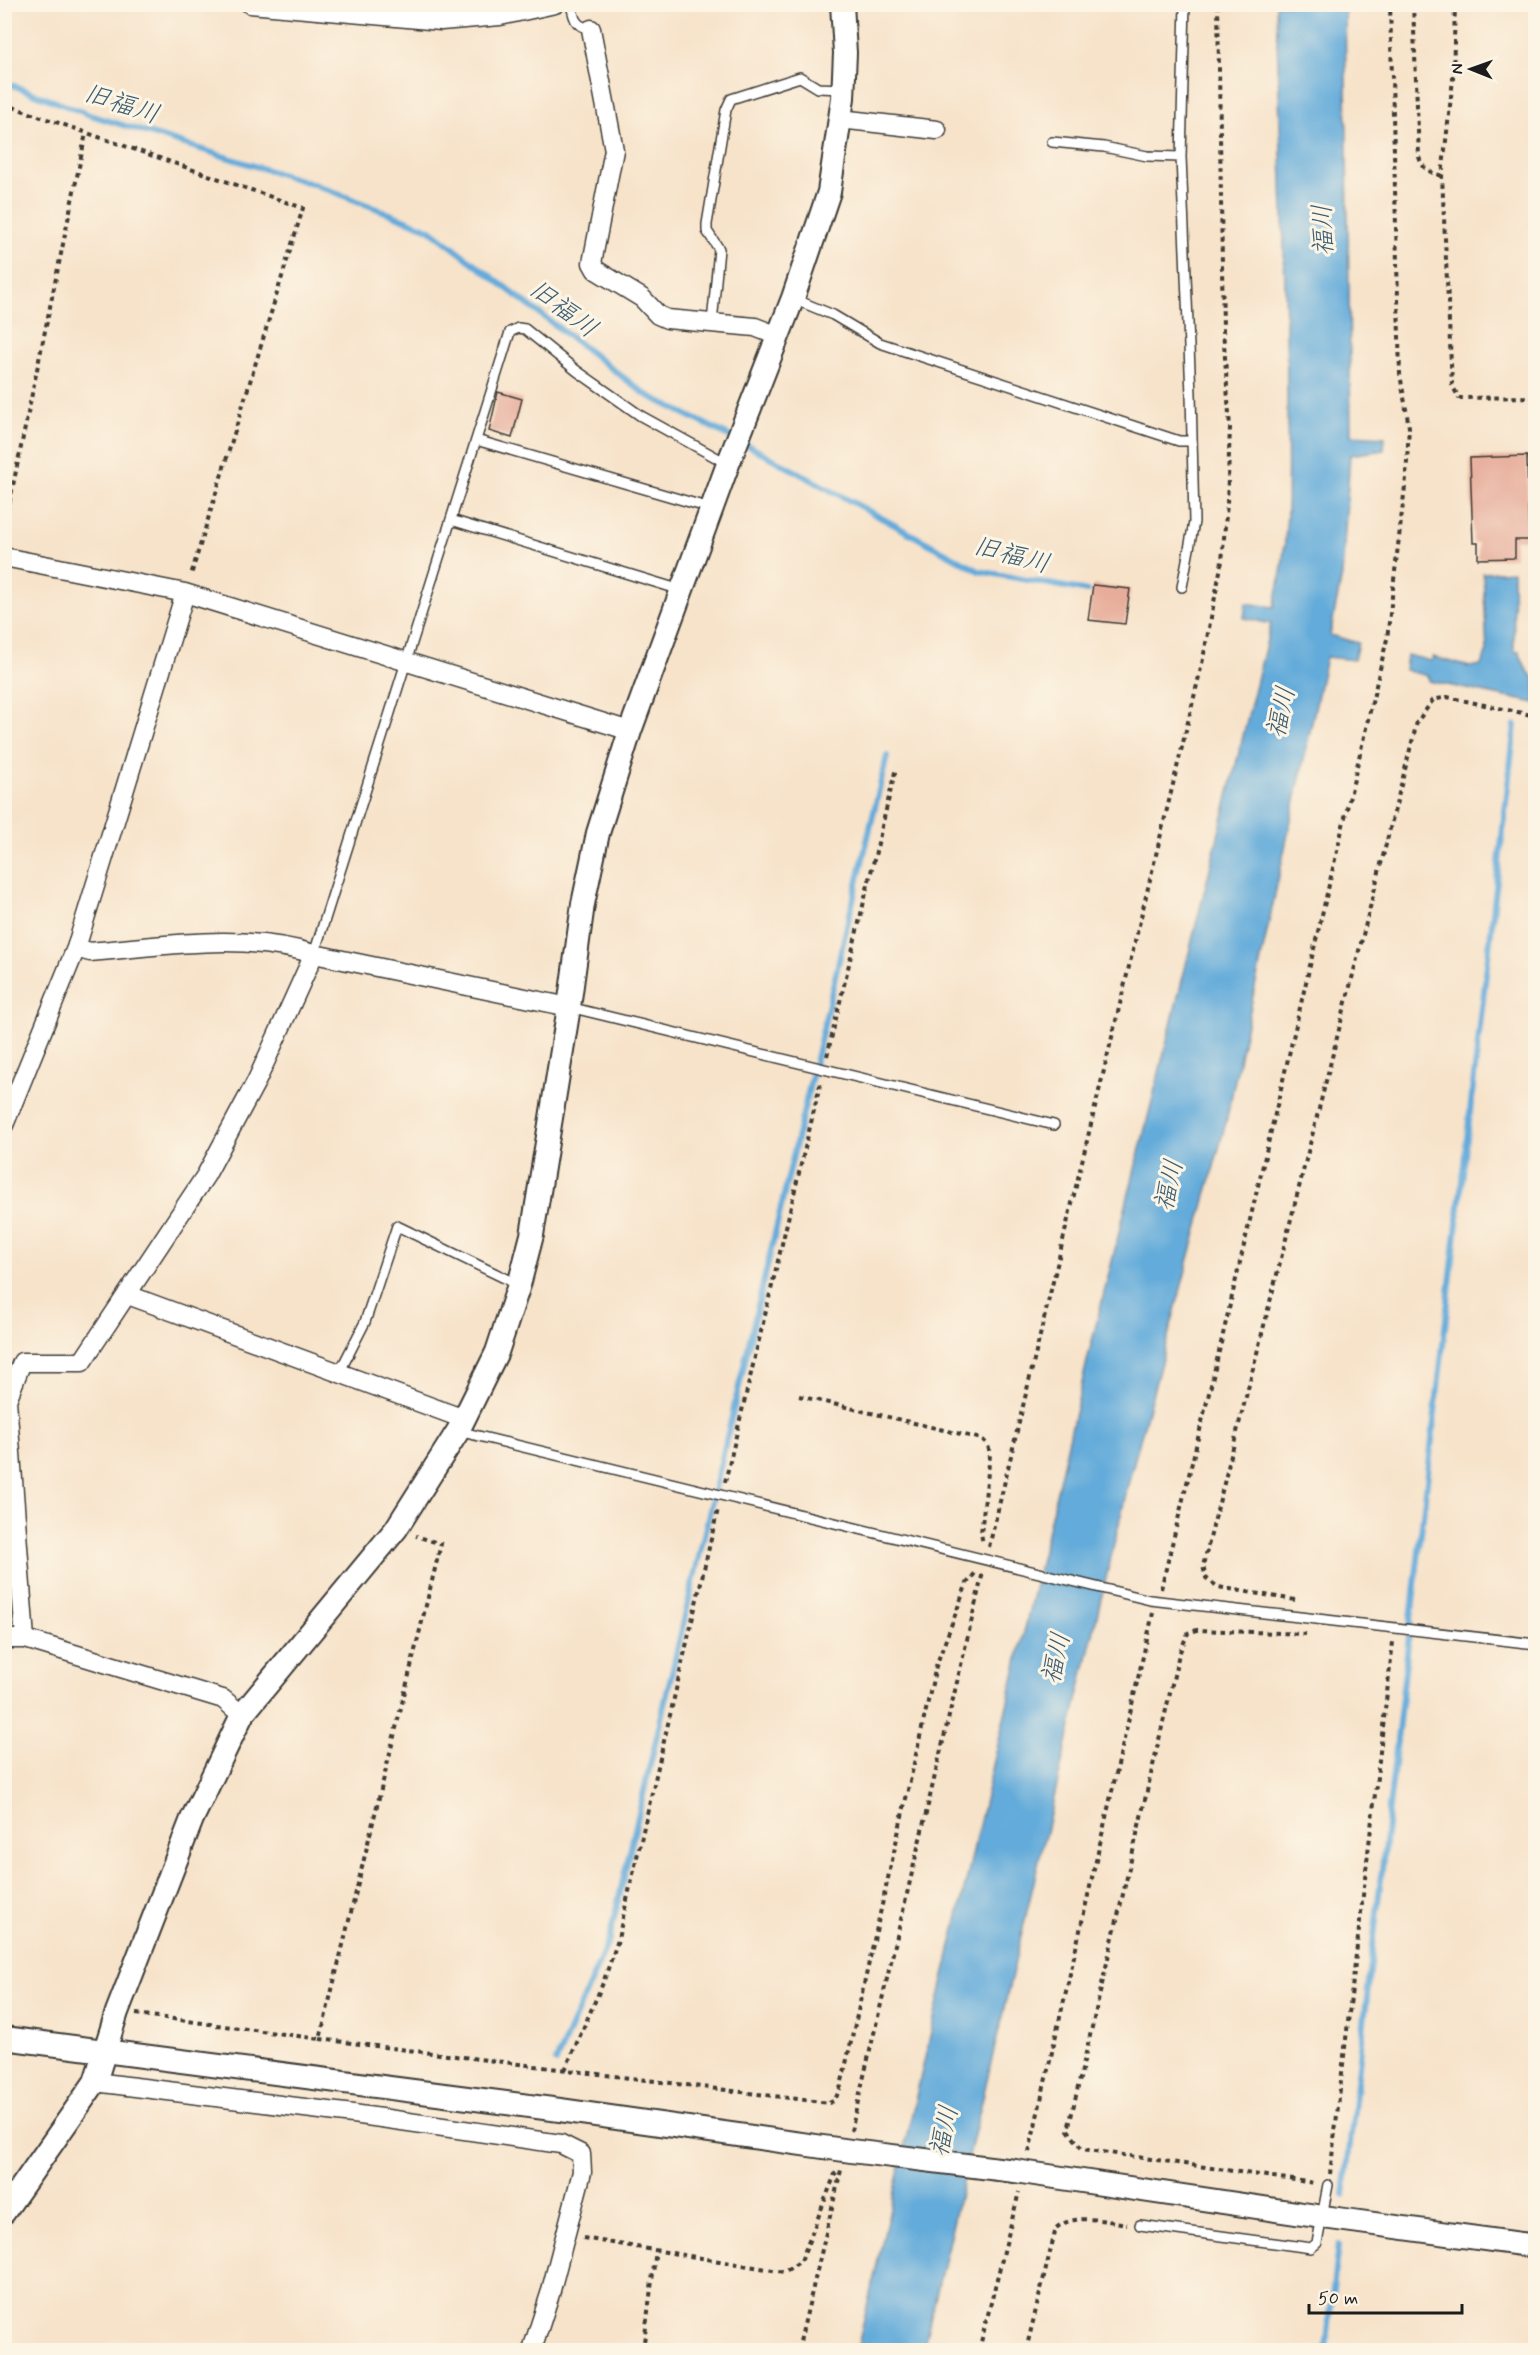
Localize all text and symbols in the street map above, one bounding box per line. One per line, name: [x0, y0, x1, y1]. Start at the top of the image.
north arrow: [1441, 39, 1501, 99]
text: N: [1447, 63, 1468, 74]
water label: 旧福川: [79, 77, 164, 133]
water label: 福川: [1306, 203, 1342, 257]
water label: 旧福川: [521, 273, 604, 347]
water label: 旧福川: [969, 529, 1054, 582]
water label: 福川: [1260, 683, 1304, 742]
water label: 福川: [1148, 1156, 1192, 1215]
water label: 福川: [1035, 1629, 1079, 1688]
water label: 福川: [923, 2102, 967, 2161]
scale bar: [1309, 2277, 1462, 2315]
text: 50 m: [1318, 2287, 1358, 2311]

